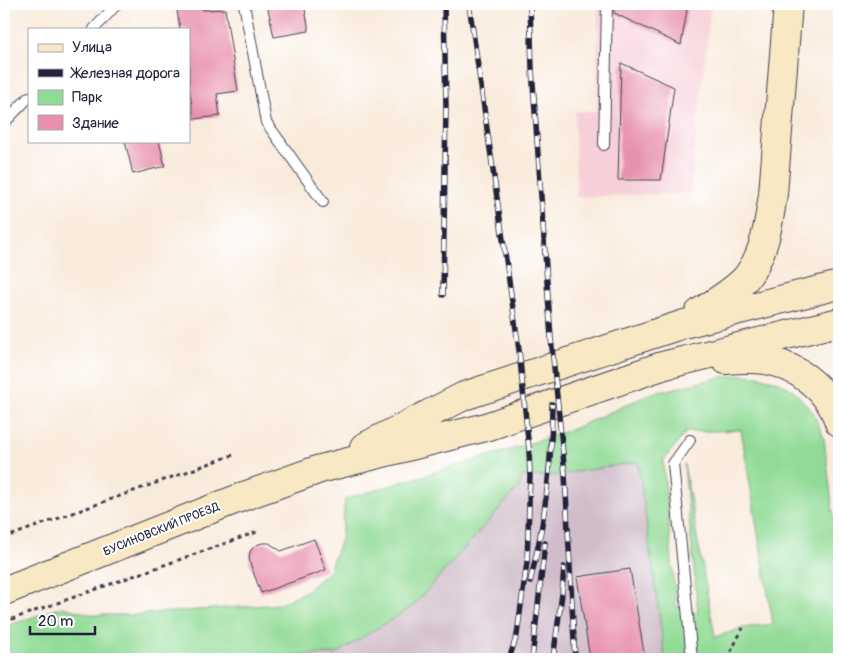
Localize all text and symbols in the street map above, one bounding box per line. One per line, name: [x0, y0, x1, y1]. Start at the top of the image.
legend: [28, 28, 190, 142]
text: Улица: [72, 38, 112, 57]
text: Железная дорога: [70, 64, 180, 83]
text: Парк: [72, 88, 103, 107]
text: Здание: [72, 114, 119, 133]
street label: БУСИНОВСКИЙ ПРОЕЗД: [101, 499, 222, 560]
scale bar: [30, 603, 95, 635]
text: 20 m: [38, 612, 73, 631]

